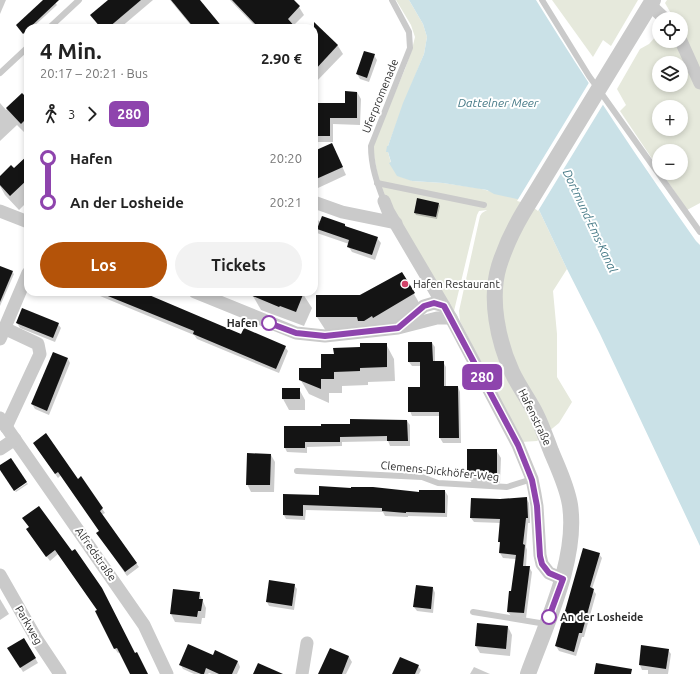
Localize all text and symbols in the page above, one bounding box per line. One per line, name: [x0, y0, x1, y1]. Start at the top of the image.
map controls: [652, 12, 688, 180]
button: locate: [652, 12, 688, 48]
text: 4 Min.: [40, 38, 102, 63]
text: 2.90 €: [261, 50, 302, 67]
button: layers: [652, 56, 688, 92]
street label: Uferpromenade: [360, 57, 400, 135]
text: 20:17 – 20:21 · Bus: [40, 66, 148, 80]
water label: Dattelner Meer: [458, 96, 539, 109]
button: +: [652, 100, 688, 136]
icon: walk: [40, 103, 62, 125]
icon: forward: [81, 103, 103, 125]
text: 280: [117, 106, 141, 122]
text: 3: [68, 107, 75, 121]
button: −: [652, 144, 688, 180]
text: Hafen: [70, 150, 113, 167]
text: 20:20: [269, 151, 302, 165]
water label: Dortmund-Ems-Kanal: [561, 167, 620, 275]
text: An der Losheide: [70, 194, 184, 211]
text: 20:21: [269, 195, 302, 209]
button: Los: [40, 242, 167, 288]
button: Tickets: [175, 242, 302, 288]
place label: Hafen Restaurant: [413, 278, 500, 290]
marker: Hafen Restaurant: [400, 279, 410, 289]
marker: Hafen: [261, 315, 277, 331]
place label: Hafen: [227, 317, 258, 329]
line badge: 280: [459, 364, 505, 390]
text: 280: [470, 369, 494, 385]
street label: Hafenstraße: [516, 387, 554, 447]
street label: Clemens-Dickhöfer-Weg: [380, 459, 500, 483]
street label: Alfredstraße: [73, 525, 119, 583]
street label: Parkweg: [13, 603, 45, 647]
marker: An der Losheide: [541, 609, 557, 625]
place label: An der Losheide: [560, 611, 643, 623]

